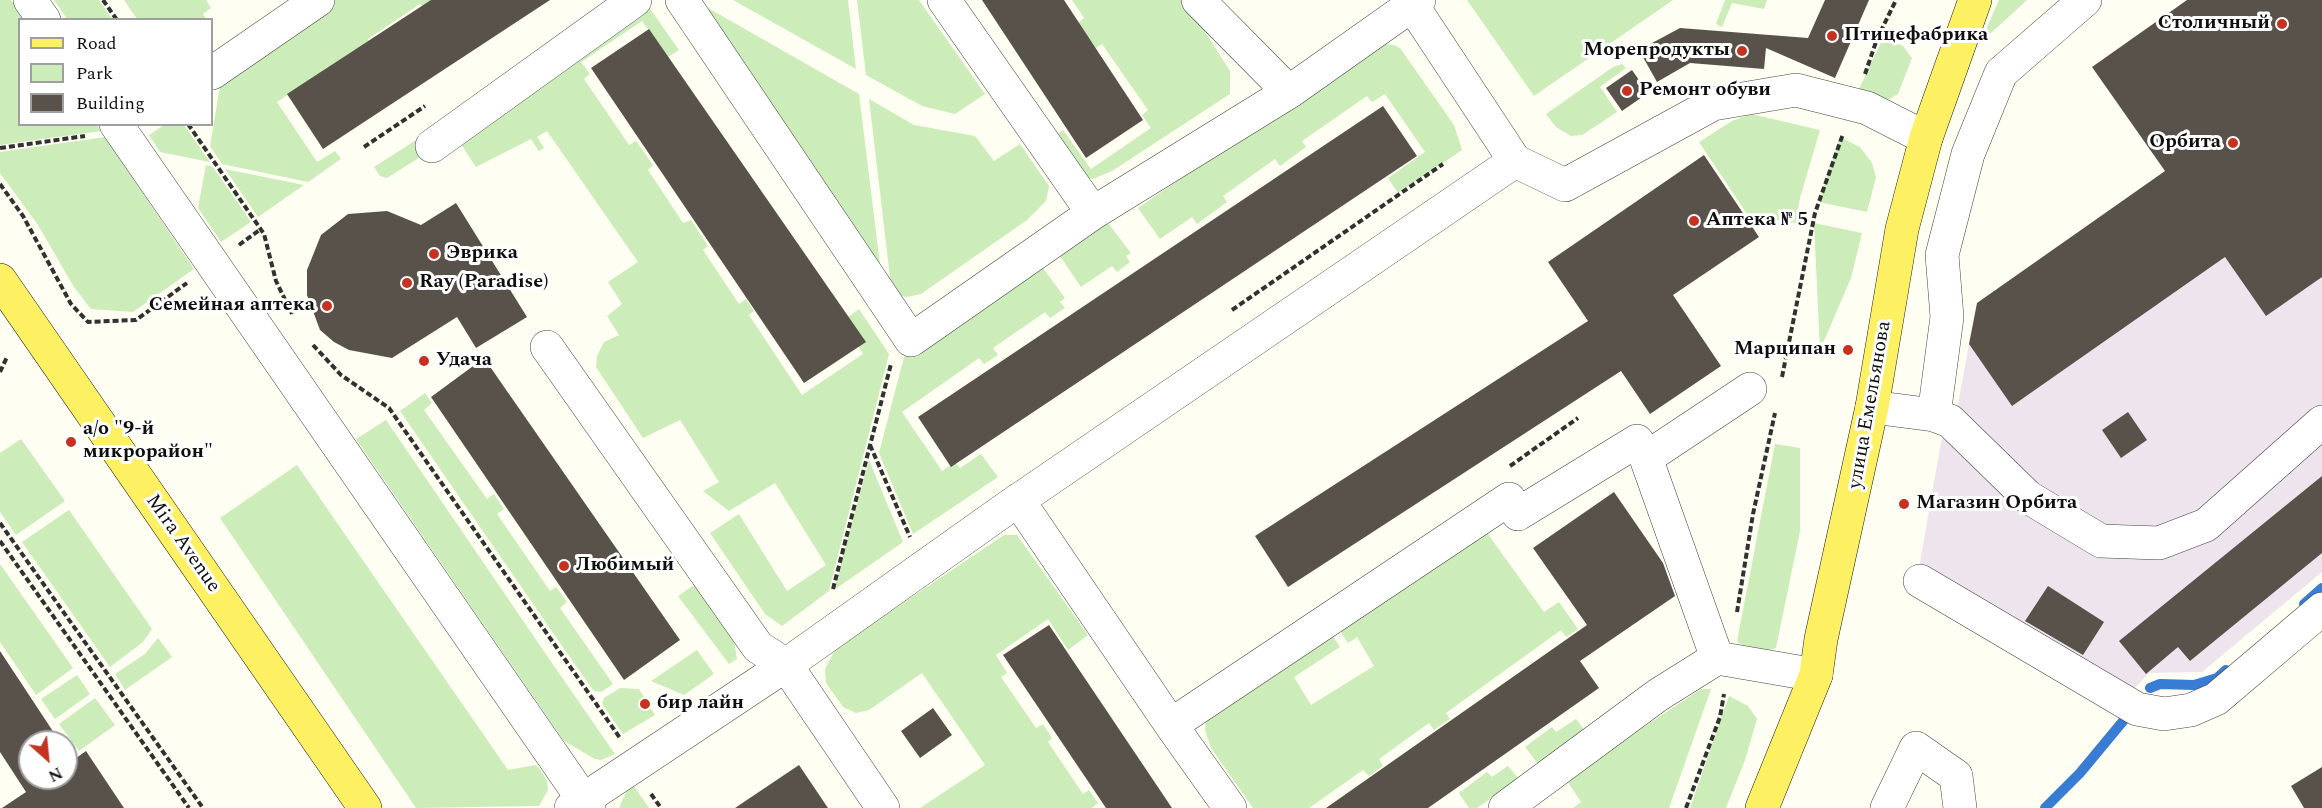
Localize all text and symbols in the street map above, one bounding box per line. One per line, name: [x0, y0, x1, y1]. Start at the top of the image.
place label: Столичный: [2158, 12, 2270, 36]
marker: Столичный: [2275, 17, 2289, 31]
legend: [18, 18, 213, 126]
place label: Птицефабрика: [1844, 24, 1988, 48]
marker: Птицефабрика: [1825, 29, 1839, 43]
text: Road: [76, 30, 117, 57]
place label: Морепродукты: [1583, 39, 1730, 63]
marker: Морепродукты: [1735, 44, 1749, 58]
text: Park: [76, 60, 113, 87]
place label: Ремонт обуви: [1639, 79, 1771, 103]
marker: Ремонт обуви: [1620, 84, 1634, 98]
text: Building: [76, 90, 145, 117]
place label: Орбита: [2149, 131, 2221, 155]
marker: Орбита: [2226, 136, 2240, 150]
place label: Аптека № 5: [1706, 209, 1809, 233]
marker: Аптека № 5: [1687, 214, 1701, 228]
place label: Эврика: [446, 242, 518, 266]
marker: Эврика: [427, 247, 441, 261]
place label: Ray (Paradise): [419, 271, 548, 295]
marker: Ray (Paradise): [400, 276, 414, 290]
place label: Семейная аптека: [149, 294, 315, 318]
marker: Семейная аптека: [320, 299, 334, 313]
street label: улица Емельянова: [1844, 319, 1898, 491]
place label: Марципан: [1734, 338, 1836, 362]
marker: Марципан: [1841, 343, 1855, 357]
place label: Удача: [436, 349, 492, 373]
marker: Удача: [417, 354, 431, 368]
place label: а/о "9-й микрорайон": [83, 418, 213, 465]
marker: а/о "9-й микрорайон": [64, 435, 78, 449]
street label: Mira Avenue: [139, 490, 225, 598]
place label: Магазин Орбита: [1916, 492, 2077, 516]
marker: Магазин Орбита: [1897, 497, 1911, 511]
place label: Любимый: [576, 554, 674, 578]
marker: Любимый: [557, 559, 571, 573]
place label: бир лайн: [657, 692, 744, 716]
marker: бир лайн: [638, 697, 652, 711]
north arrow: [18, 730, 78, 790]
text: N: [44, 761, 67, 788]

